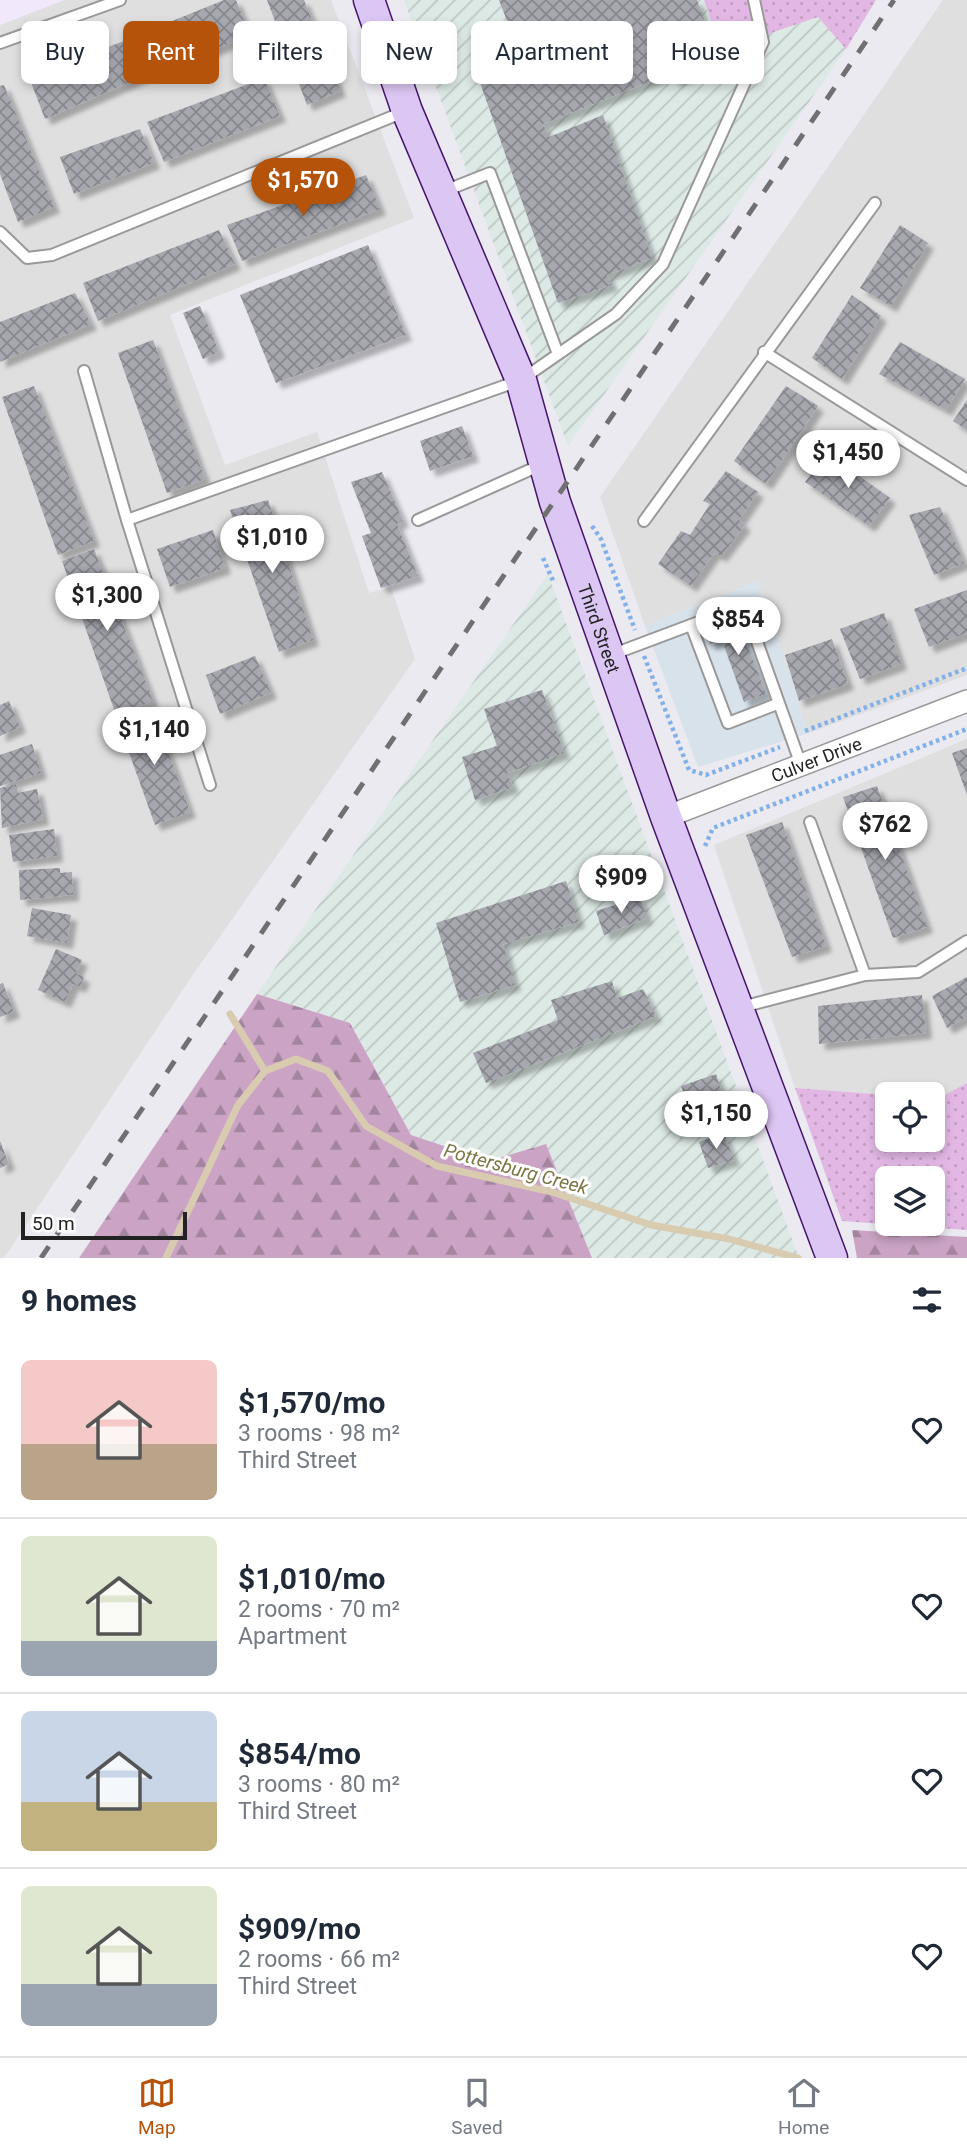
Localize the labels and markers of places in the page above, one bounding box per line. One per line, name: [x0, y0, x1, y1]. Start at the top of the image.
pin: $1,570: [246, 158, 360, 218]
pin: $1,450: [791, 430, 905, 490]
pin: $1,010: [215, 516, 329, 575]
pin: $1,300: [50, 574, 164, 633]
pin: $854: [697, 598, 779, 657]
pin: $1,140: [97, 708, 211, 767]
pin: $762: [844, 802, 926, 862]
pin: $909: [580, 856, 662, 915]
pin: $1,150: [659, 1092, 773, 1151]

